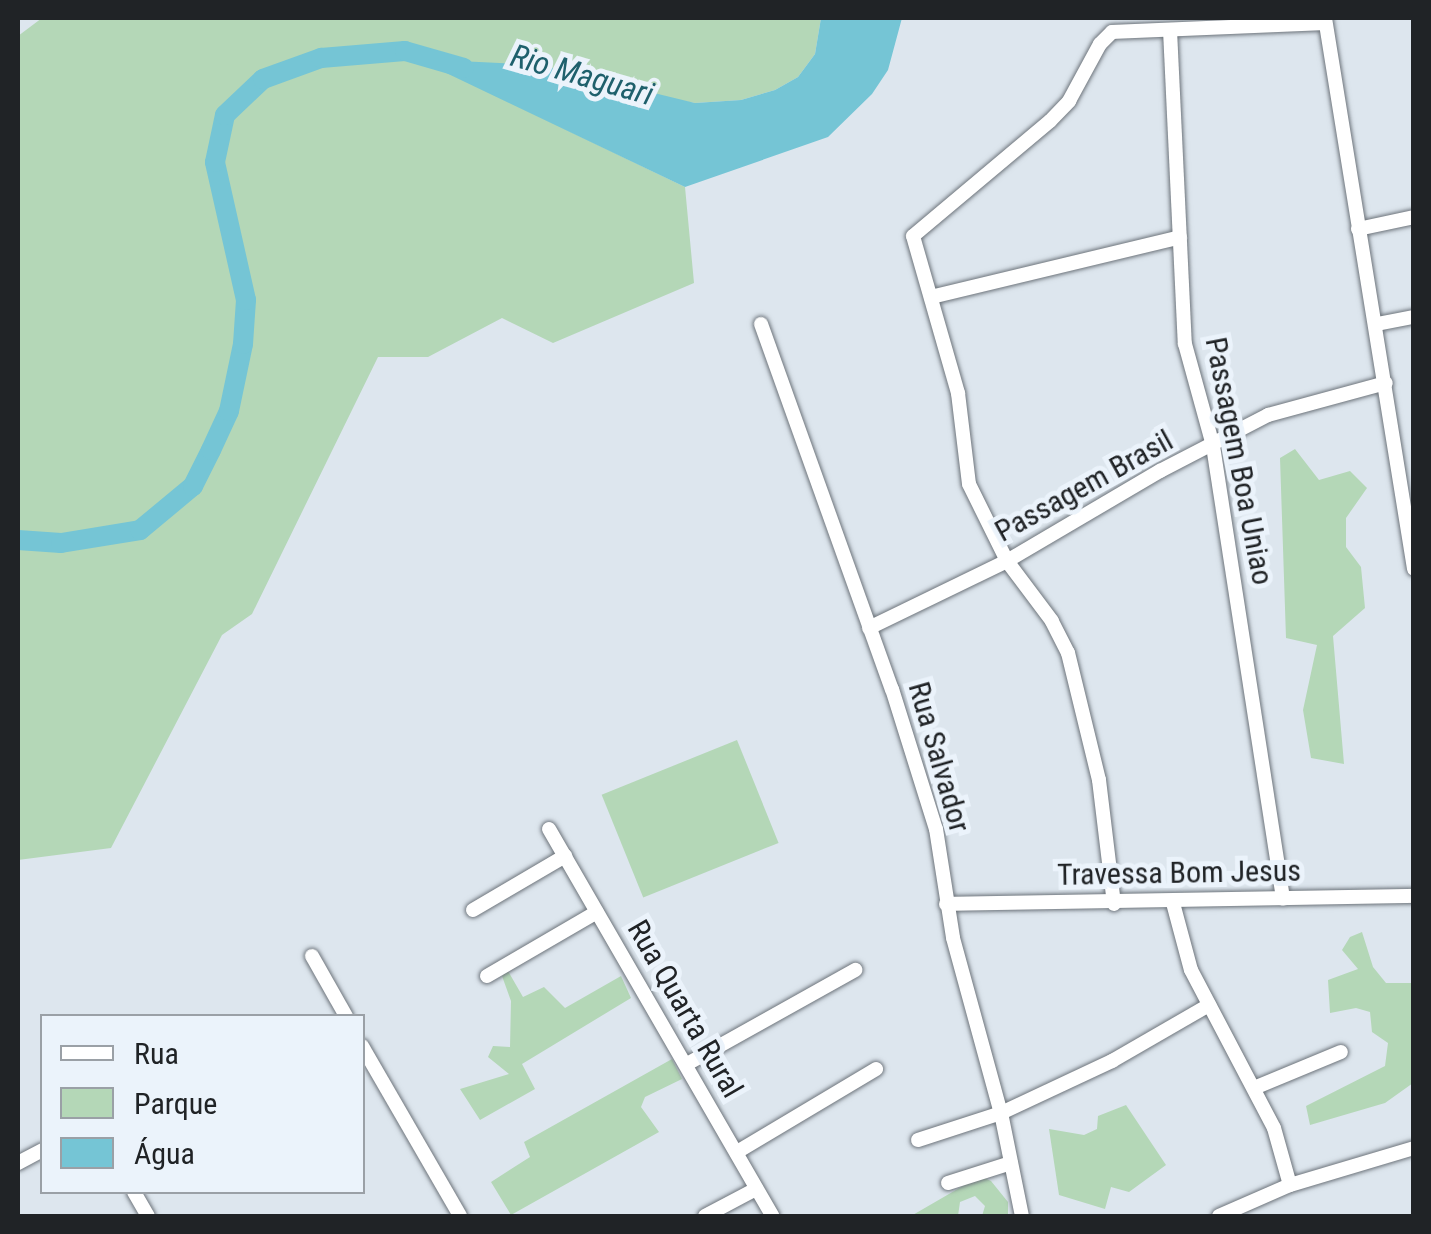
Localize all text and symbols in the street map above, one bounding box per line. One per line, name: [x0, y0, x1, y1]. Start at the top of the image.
water label: Rio Maguari: [506, 36, 658, 114]
street label: Passagem Boa Uniao: [1197, 334, 1281, 588]
street label: Passagem Brasil: [989, 422, 1179, 550]
street label: Rua Salvador: [900, 678, 978, 836]
street label: Travessa Bom Jesus: [1057, 853, 1301, 893]
street label: Rua Quarta Rural: [620, 914, 750, 1104]
legend: [40, 1014, 365, 1194]
text: Rua: [134, 1036, 179, 1071]
text: Parque: [134, 1086, 217, 1121]
text: Água: [134, 1136, 195, 1171]

